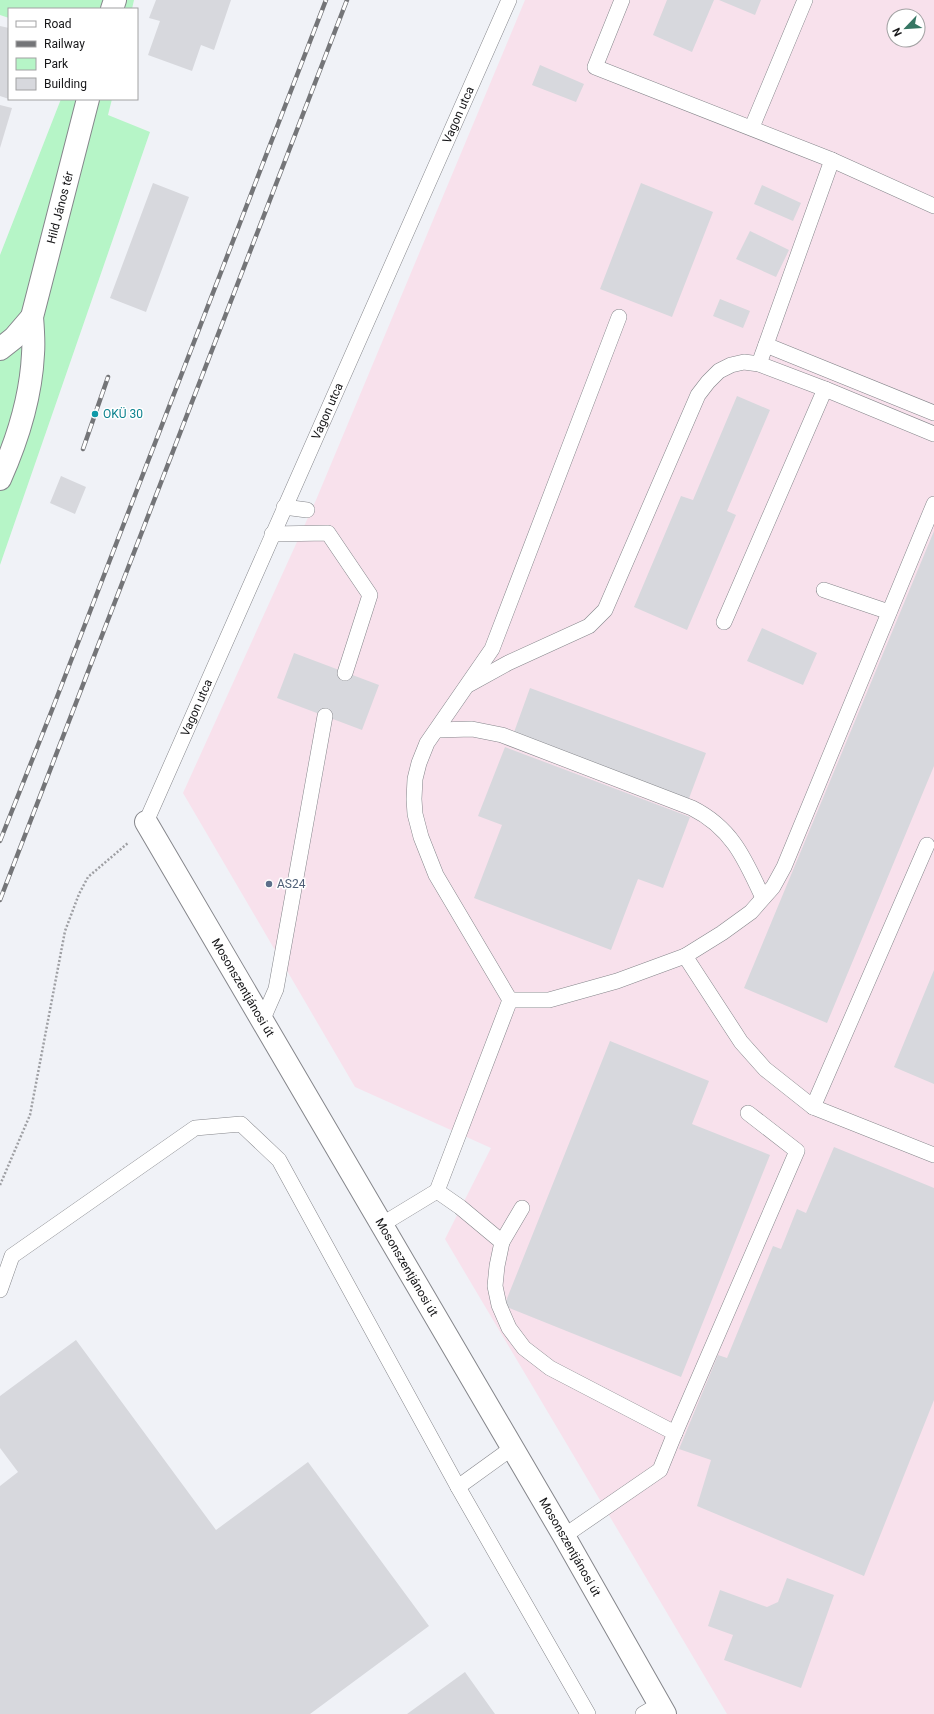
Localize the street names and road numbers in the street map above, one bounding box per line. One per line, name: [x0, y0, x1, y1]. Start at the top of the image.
street label: Vagon utca: [440, 84, 477, 145]
street label: Hild János tér: [44, 170, 76, 245]
street label: Vagon utca: [309, 381, 346, 442]
street label: Vagon utca: [178, 677, 215, 738]
street label: Mosonszentjánosi út: [209, 936, 277, 1039]
street label: Mosonszentjánosi út: [372, 1216, 441, 1319]
street label: Mosonszentjánosi út: [536, 1495, 604, 1599]

